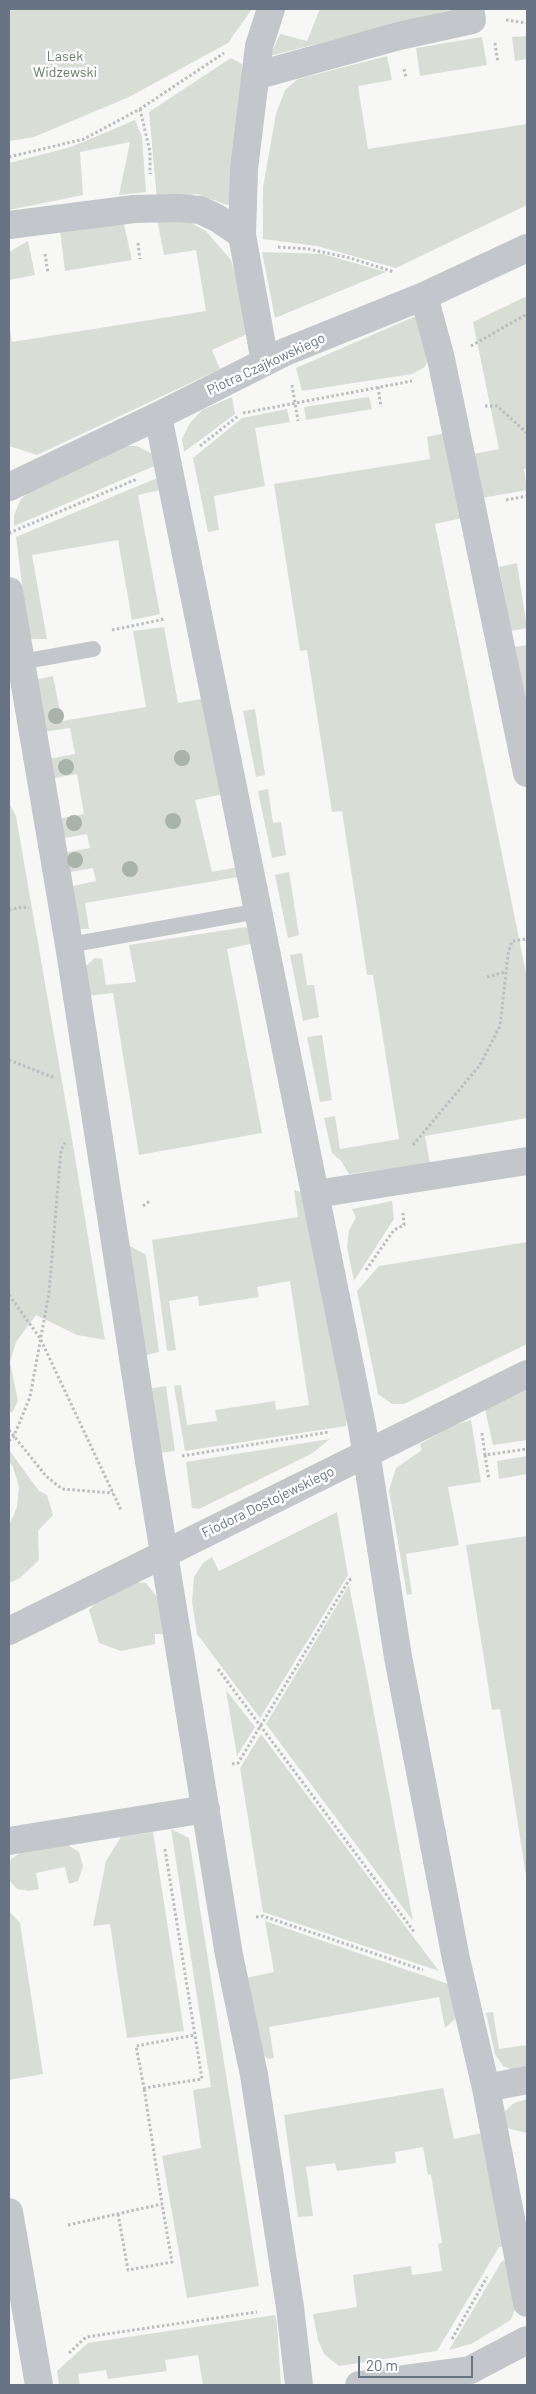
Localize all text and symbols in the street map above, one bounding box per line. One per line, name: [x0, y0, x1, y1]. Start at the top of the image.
park label: Lasek Widzewski: [33, 48, 97, 80]
street label: Piotra Czajkowskiego: [204, 329, 328, 399]
street label: Fiodora Dostojewskiego: [199, 1463, 337, 1541]
scale bar: [361, 2346, 476, 2378]
text: 20 m: [366, 2356, 398, 2374]

